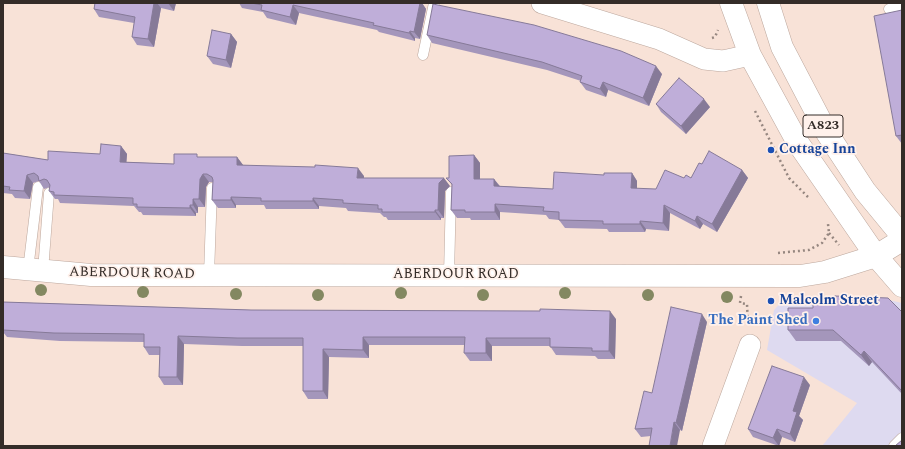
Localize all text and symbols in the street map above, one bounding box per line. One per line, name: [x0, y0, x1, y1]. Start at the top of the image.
road number: A823: [803, 115, 843, 137]
place label: Cottage Inn: [779, 142, 856, 158]
marker: Cottage Inn: [766, 145, 776, 155]
street label: ABERDOUR ROAD: [69, 265, 195, 283]
street label: ABERDOUR ROAD: [393, 267, 519, 283]
place label: Malcolm Street: [779, 293, 879, 309]
marker: Malcolm Street: [766, 296, 776, 306]
place label: The Paint Shed: [708, 313, 808, 329]
marker: The Paint Shed: [811, 316, 821, 326]

